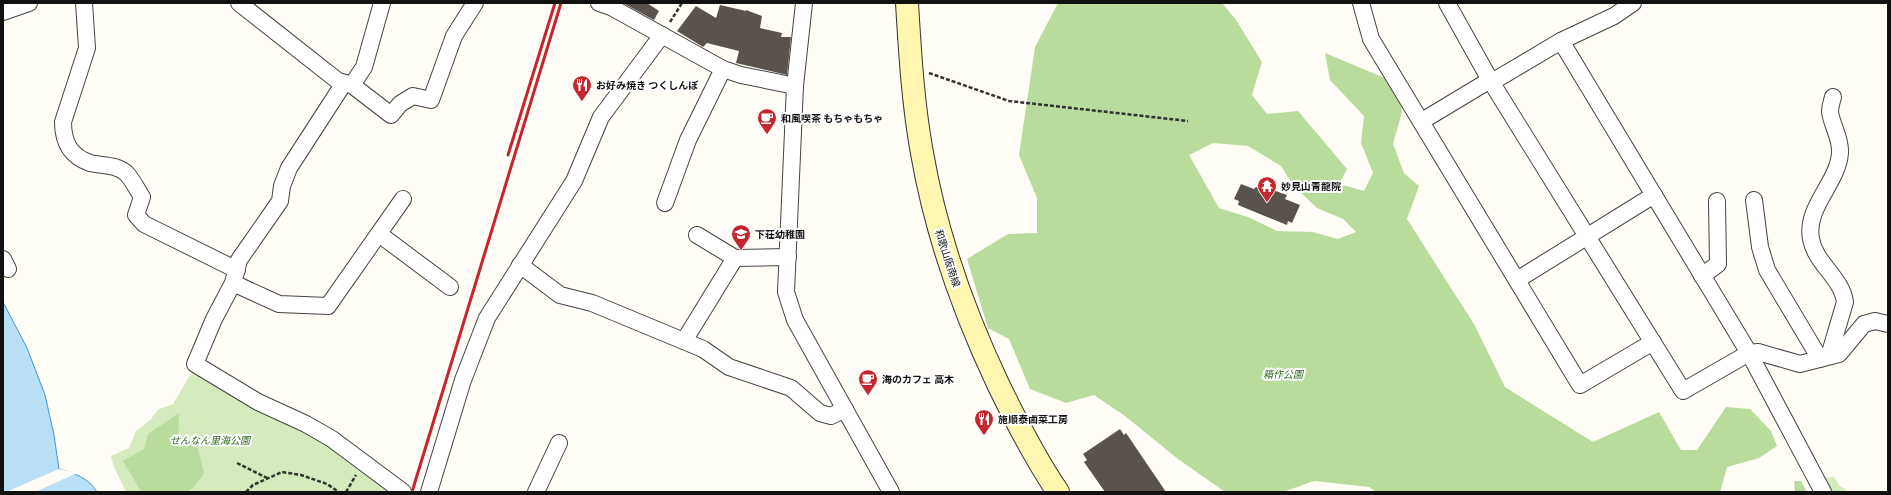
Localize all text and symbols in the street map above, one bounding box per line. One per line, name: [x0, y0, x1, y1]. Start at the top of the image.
restaurant icon: お好み焼き つくしんぼ: [571, 74, 593, 102]
place label: お好み焼き つくしんぼ: [596, 79, 698, 92]
cafe icon: 和風喫茶 もちゃもちゃ: [756, 107, 778, 135]
place label: 和風喫茶 もちゃもちゃ: [781, 112, 883, 125]
temple icon: 妙見山青龍院: [1256, 175, 1278, 203]
place label: 妙見山青龍院: [1281, 180, 1341, 193]
school or university icon: 下荘幼稚園: [730, 223, 752, 251]
place label: 下荘幼稚園: [755, 228, 805, 241]
street label: 和歌山阪南線: [932, 228, 963, 289]
cafe icon: 海のカフェ 高木: [857, 368, 879, 396]
park label: 箱作公園: [1263, 368, 1305, 381]
place label: 海のカフェ 高木: [882, 373, 954, 386]
restaurant icon: 施順泰鹵菜工房: [973, 408, 995, 436]
place label: 施順泰鹵菜工房: [998, 413, 1068, 426]
park label: せんなん里海公園: [170, 434, 252, 447]

